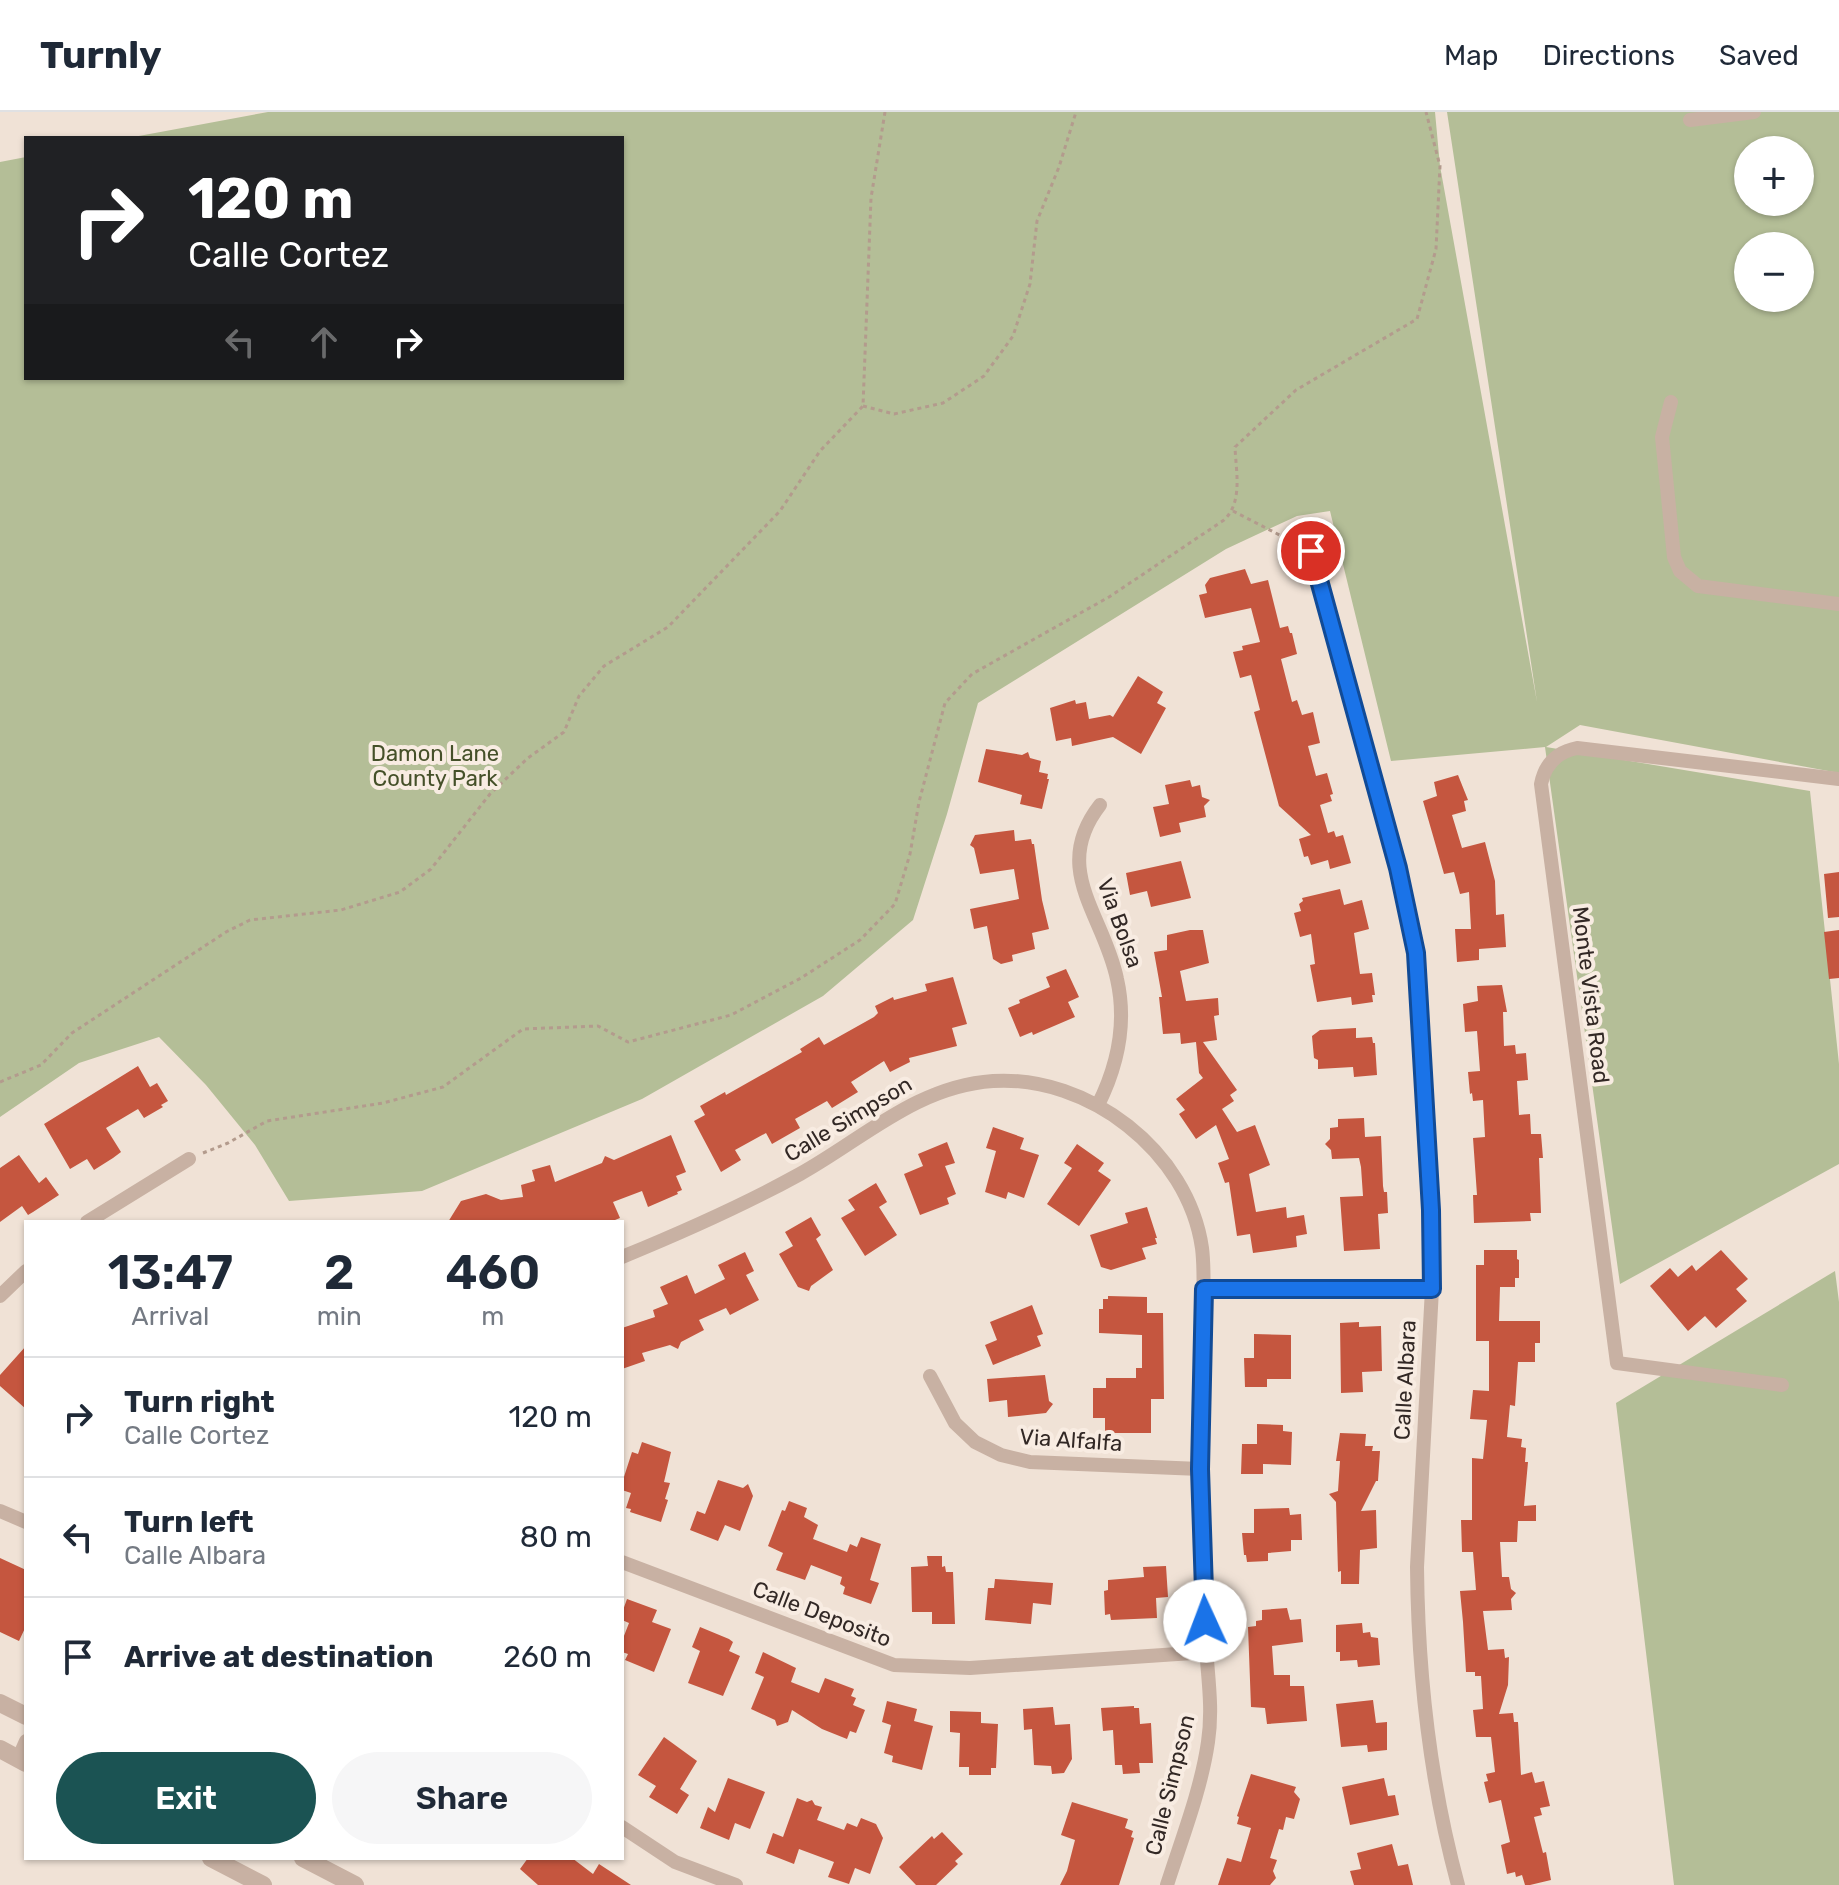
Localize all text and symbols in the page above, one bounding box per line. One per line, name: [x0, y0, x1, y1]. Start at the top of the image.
text: Turnly: [40, 32, 162, 78]
text: Map: [1444, 39, 1498, 72]
text: Directions: [1542, 39, 1675, 72]
text: Saved: [1719, 39, 1799, 72]
map controls: [1734, 136, 1814, 312]
button: +: [1734, 136, 1814, 216]
text: 120 m: [188, 166, 354, 232]
icon: right: [56, 168, 160, 272]
button: −: [1734, 232, 1814, 312]
text: Calle Cortez: [188, 233, 389, 276]
icon: left: [218, 320, 262, 364]
icon: ahead: [302, 320, 346, 364]
icon: right: [386, 320, 430, 364]
pin: [1277, 517, 1345, 585]
icon: arrive: [1289, 529, 1333, 573]
park label: Damon Lane County Park: [371, 740, 499, 792]
street label: Via Bolsa: [1091, 875, 1149, 971]
street label: Monte Vista Road: [1567, 905, 1615, 1085]
street label: Calle Simpson: [779, 1070, 917, 1168]
text: 13:47: [108, 1244, 233, 1301]
text: 2: [324, 1244, 354, 1301]
text: 460: [446, 1244, 540, 1301]
text: Arrival: [131, 1301, 209, 1332]
text: min: [317, 1301, 362, 1332]
text: m: [481, 1301, 504, 1332]
street label: Calle Albara: [1388, 1319, 1422, 1441]
text: Turn right: [124, 1384, 275, 1420]
icon: right: [56, 1395, 100, 1439]
text: 120 m: [508, 1399, 592, 1435]
text: Calle Cortez: [124, 1420, 269, 1451]
street label: Via Alfalfa: [1019, 1423, 1123, 1457]
text: Turn left: [124, 1504, 254, 1540]
icon: left: [56, 1515, 100, 1559]
text: 80 m: [520, 1519, 592, 1555]
text: Calle Albara: [124, 1540, 266, 1571]
street label: Calle Deposito: [749, 1575, 895, 1653]
position arrow: [1163, 1579, 1247, 1663]
icon: arrive: [56, 1635, 100, 1679]
text: Arrive at destination: [124, 1639, 434, 1675]
text: 260 m: [503, 1639, 592, 1675]
street label: Calle Simpson: [1139, 1712, 1201, 1858]
button: Exit: [56, 1752, 316, 1844]
button: Share: [332, 1752, 592, 1844]

